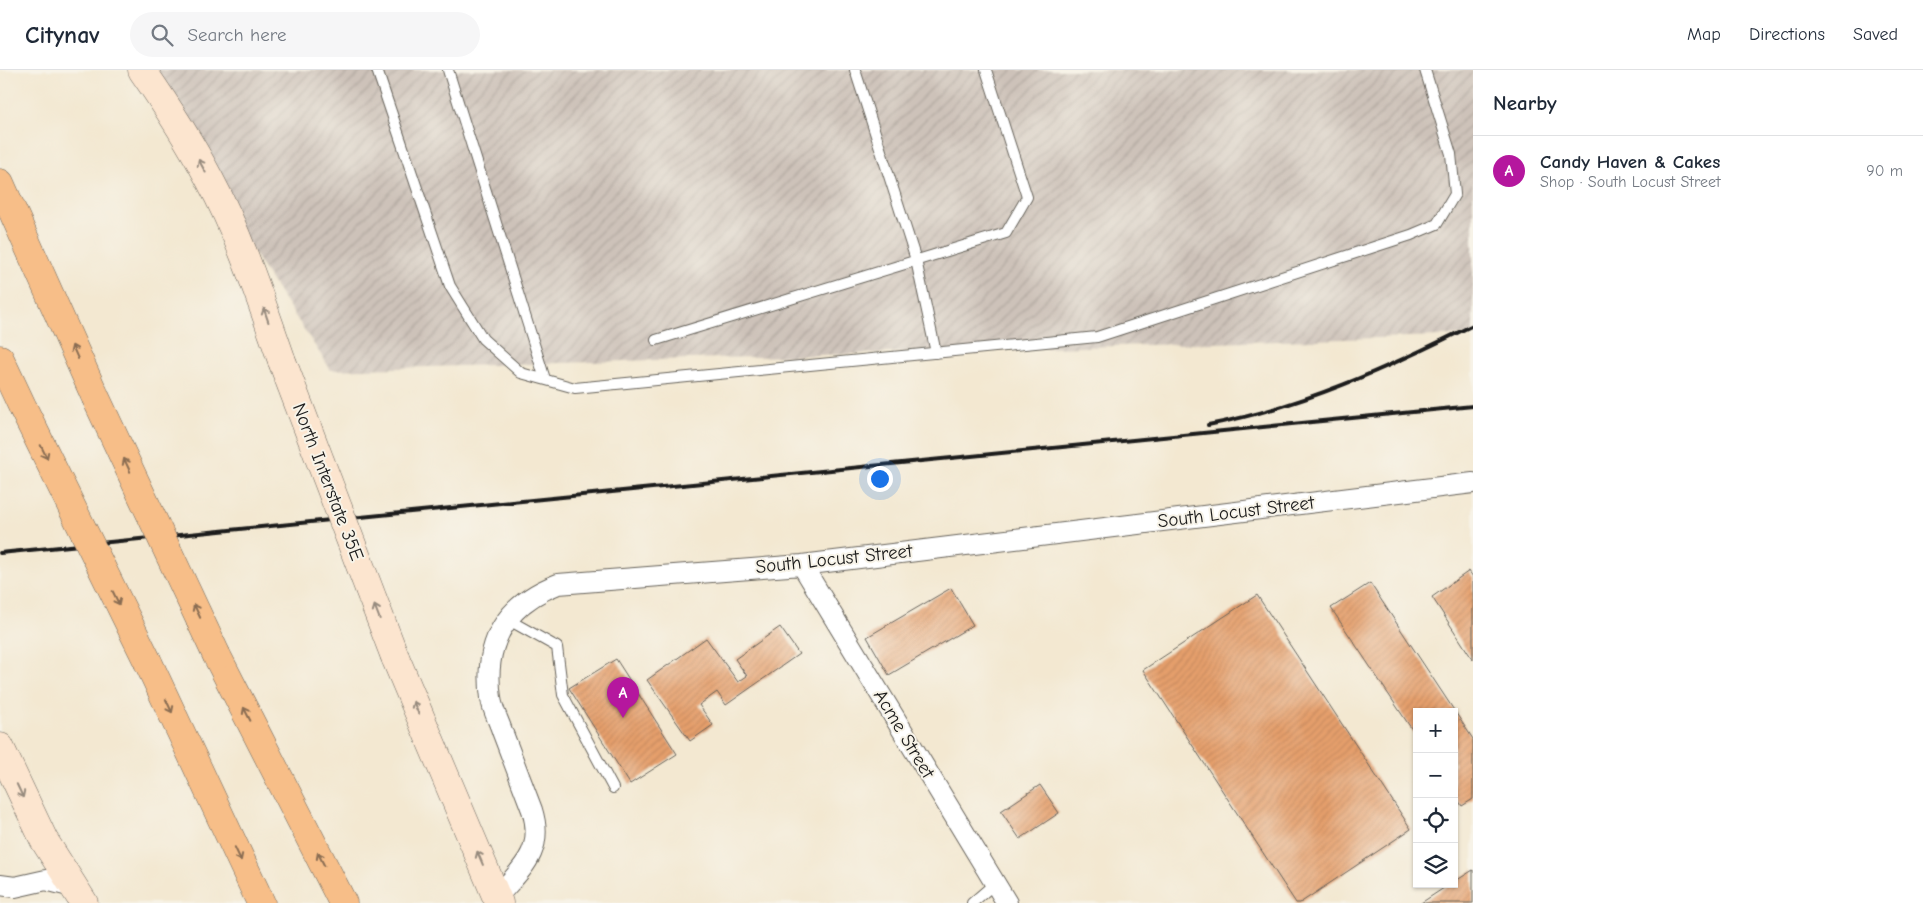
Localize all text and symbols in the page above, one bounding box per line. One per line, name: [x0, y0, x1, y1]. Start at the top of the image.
search box: [130, 12, 480, 57]
text: Citynav: [25, 21, 100, 49]
icon: search: [148, 21, 176, 49]
text: Search here: [188, 24, 286, 46]
text: Map: [1687, 24, 1721, 45]
text: Directions: [1749, 24, 1825, 45]
text: Saved: [1853, 24, 1898, 45]
text: Nearby: [1493, 91, 1557, 115]
text: Candy Haven & Cakes: [1540, 151, 1720, 173]
one-way arrow: [196, 159, 206, 173]
text: A: [1505, 162, 1513, 180]
text: 90 m: [1866, 162, 1903, 180]
text: Shop · South Locust Street: [1540, 173, 1721, 191]
one-way arrow: [261, 307, 270, 323]
one-way arrow: [70, 345, 80, 360]
street label: North Interstate 35E: [288, 400, 368, 564]
one-way arrow: [40, 444, 49, 459]
one-way arrow: [122, 457, 132, 472]
your location: [867, 466, 893, 492]
street label: South Locust Street: [1156, 491, 1316, 533]
street label: South Locust Street: [754, 540, 914, 578]
one-way arrow: [111, 590, 121, 605]
one-way arrow: [191, 604, 201, 619]
one-way arrow: [372, 605, 381, 620]
pin: A: [607, 677, 639, 718]
street label: Acme Street: [869, 686, 939, 783]
one-way arrow: [164, 699, 174, 714]
one-way arrow: [411, 701, 420, 716]
one-way arrow: [242, 707, 252, 722]
map controls: [1413, 708, 1458, 888]
button: +: [1413, 708, 1458, 753]
button: −: [1413, 753, 1458, 798]
one-way arrow: [16, 783, 26, 798]
button: locate: [1413, 798, 1458, 843]
button: layers: [1413, 843, 1458, 888]
one-way arrow: [233, 846, 243, 861]
one-way arrow: [475, 851, 485, 866]
one-way arrow: [316, 852, 326, 867]

